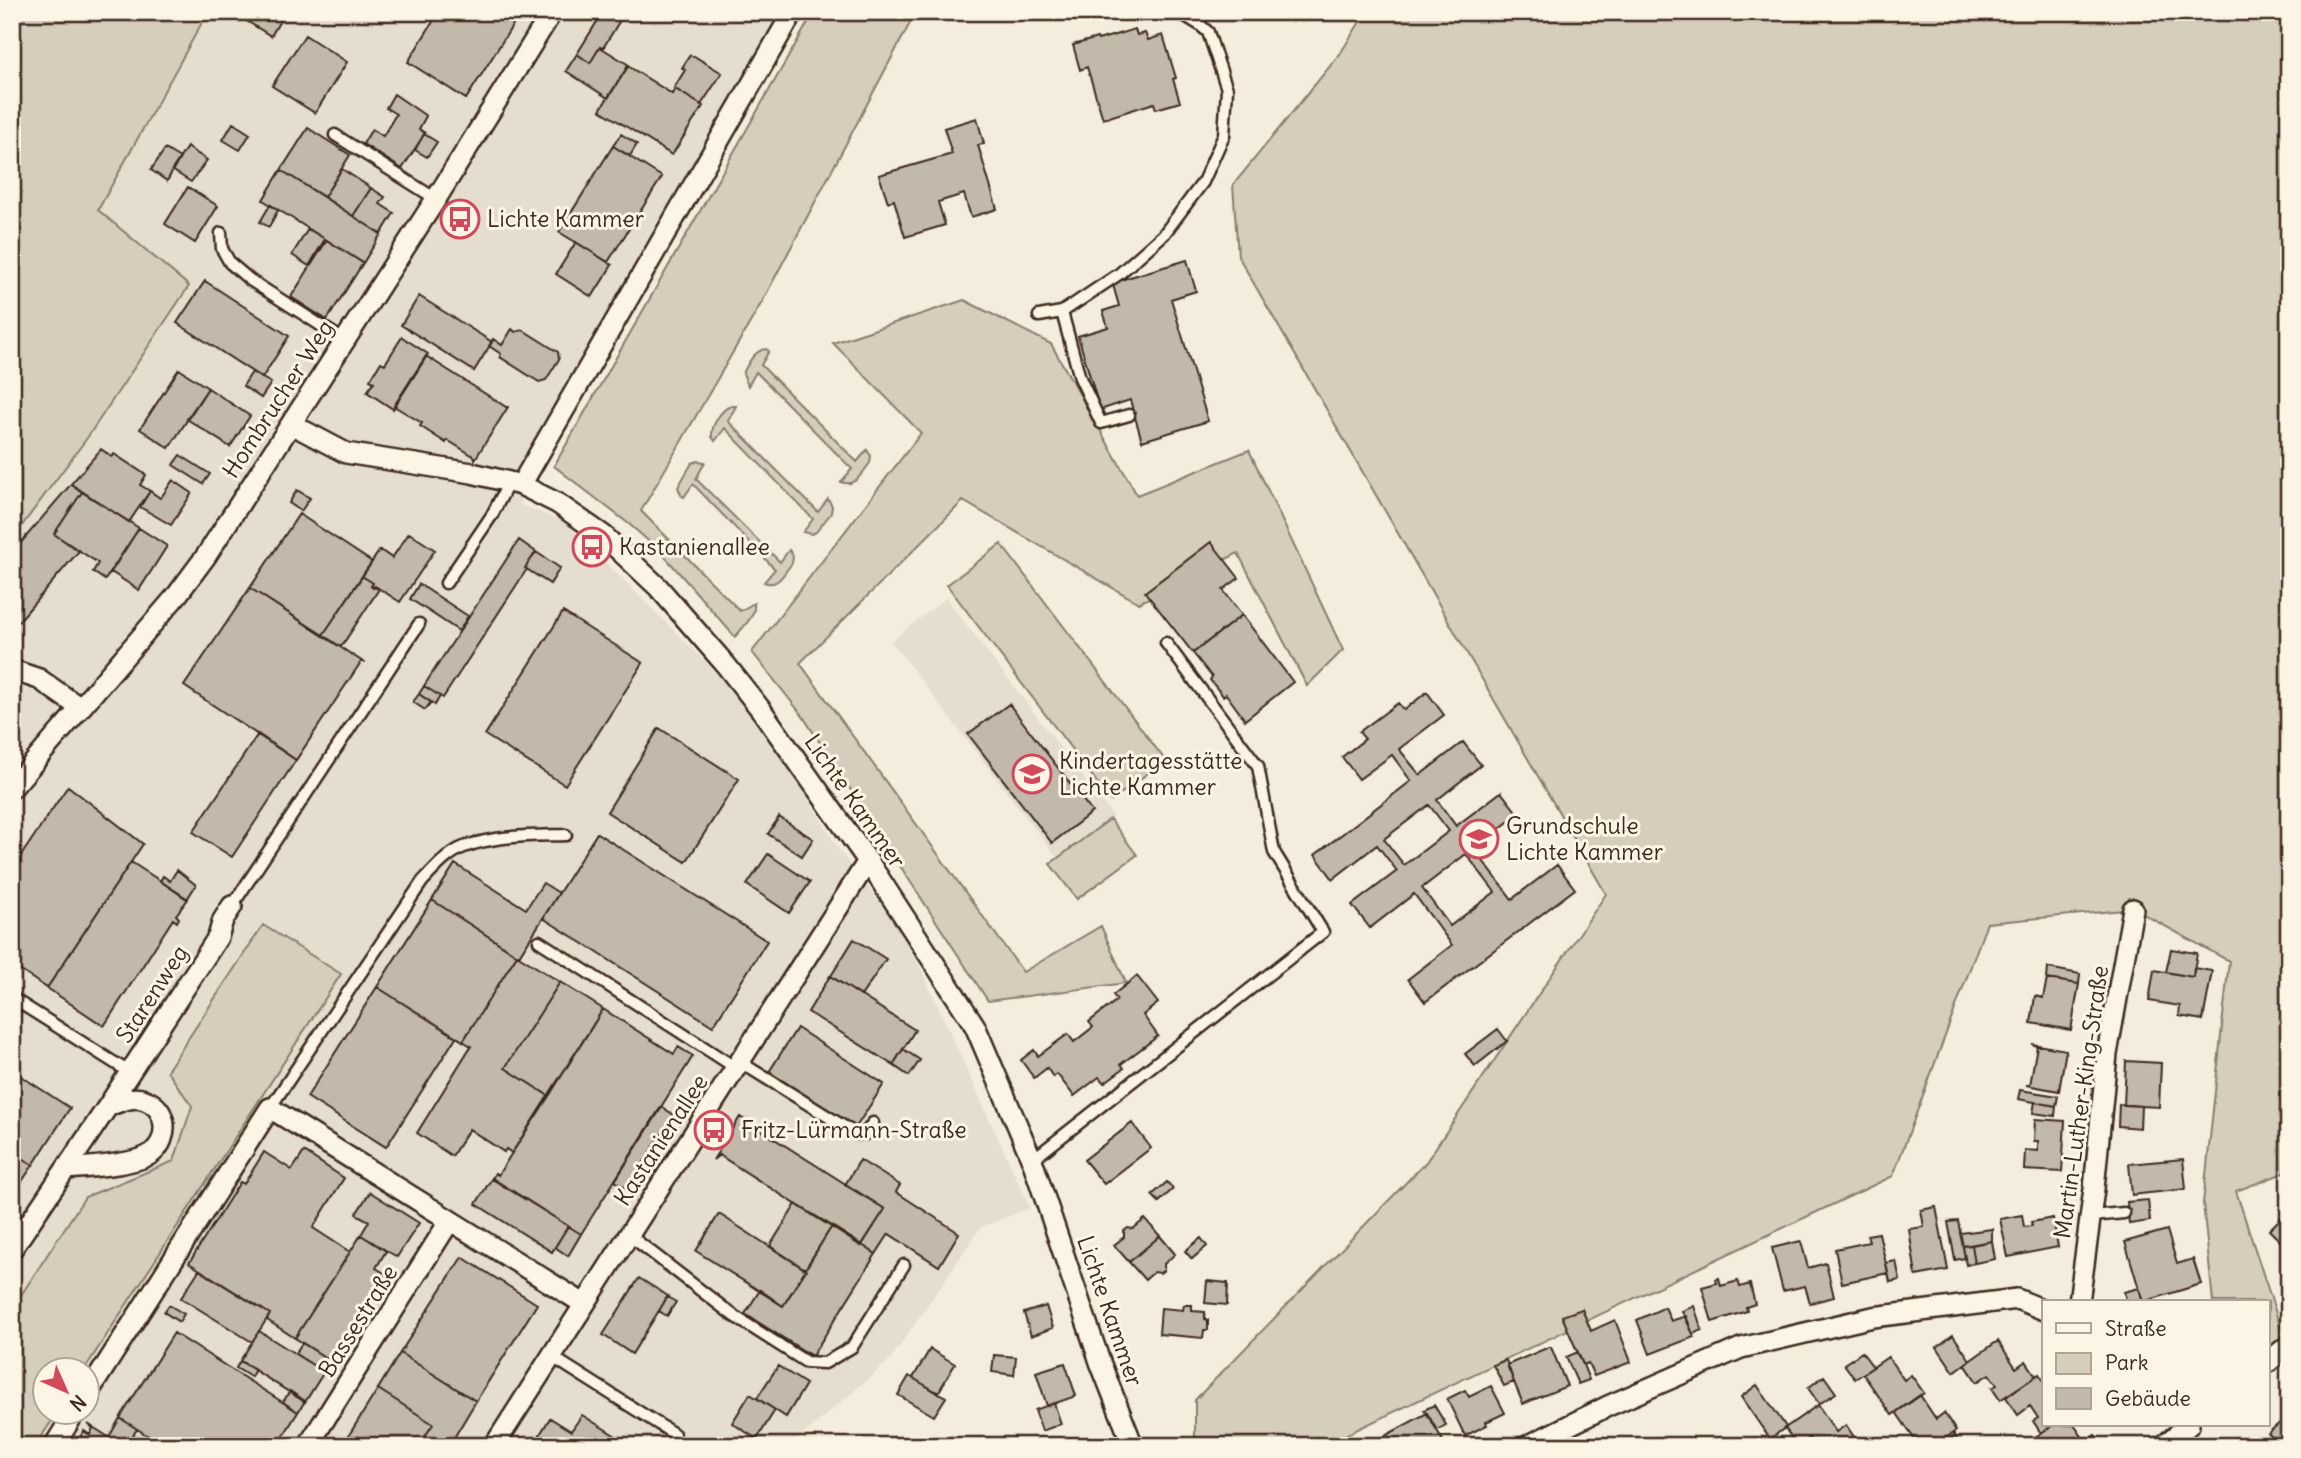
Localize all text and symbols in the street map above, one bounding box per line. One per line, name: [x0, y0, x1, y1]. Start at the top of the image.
bus stop icon: Lichte Kammer: [439, 198, 481, 240]
place label: Lichte Kammer: [487, 204, 645, 233]
street label: Hombrucher Weg: [216, 314, 339, 483]
bus stop icon: Kastanienallee: [571, 526, 613, 568]
place label: Kastanienallee: [619, 532, 770, 561]
street label: Lichte Kammer: [798, 728, 913, 874]
place label: Kindertagesstätte Lichte Kammer: [1059, 746, 1242, 801]
school or university icon: Kindertagesstätte Lichte Kammer: [1011, 753, 1053, 795]
place label: Grundschule Lichte Kammer: [1506, 811, 1664, 866]
school or university icon: Grundschule Lichte Kammer: [1458, 818, 1500, 860]
street label: Starenweg: [109, 939, 194, 1048]
street label: Martin-Luther-King-Straße: [2047, 963, 2114, 1240]
street label: Kastanienallee: [607, 1069, 714, 1211]
bus stop icon: Fritz-Lürmann-Straße: [693, 1109, 735, 1151]
place label: Fritz-Lürmann-Straße: [741, 1115, 967, 1144]
street label: Lichte Kammer: [1071, 1232, 1150, 1390]
street label: Bassestraße: [312, 1259, 404, 1382]
legend: [2042, 1300, 2270, 1426]
text: Straße: [2105, 1315, 2166, 1342]
text: Park: [2105, 1349, 2148, 1376]
north arrow: [32, 1356, 102, 1426]
text: Gebäude: [2105, 1385, 2191, 1412]
text: N: [65, 1390, 91, 1416]

